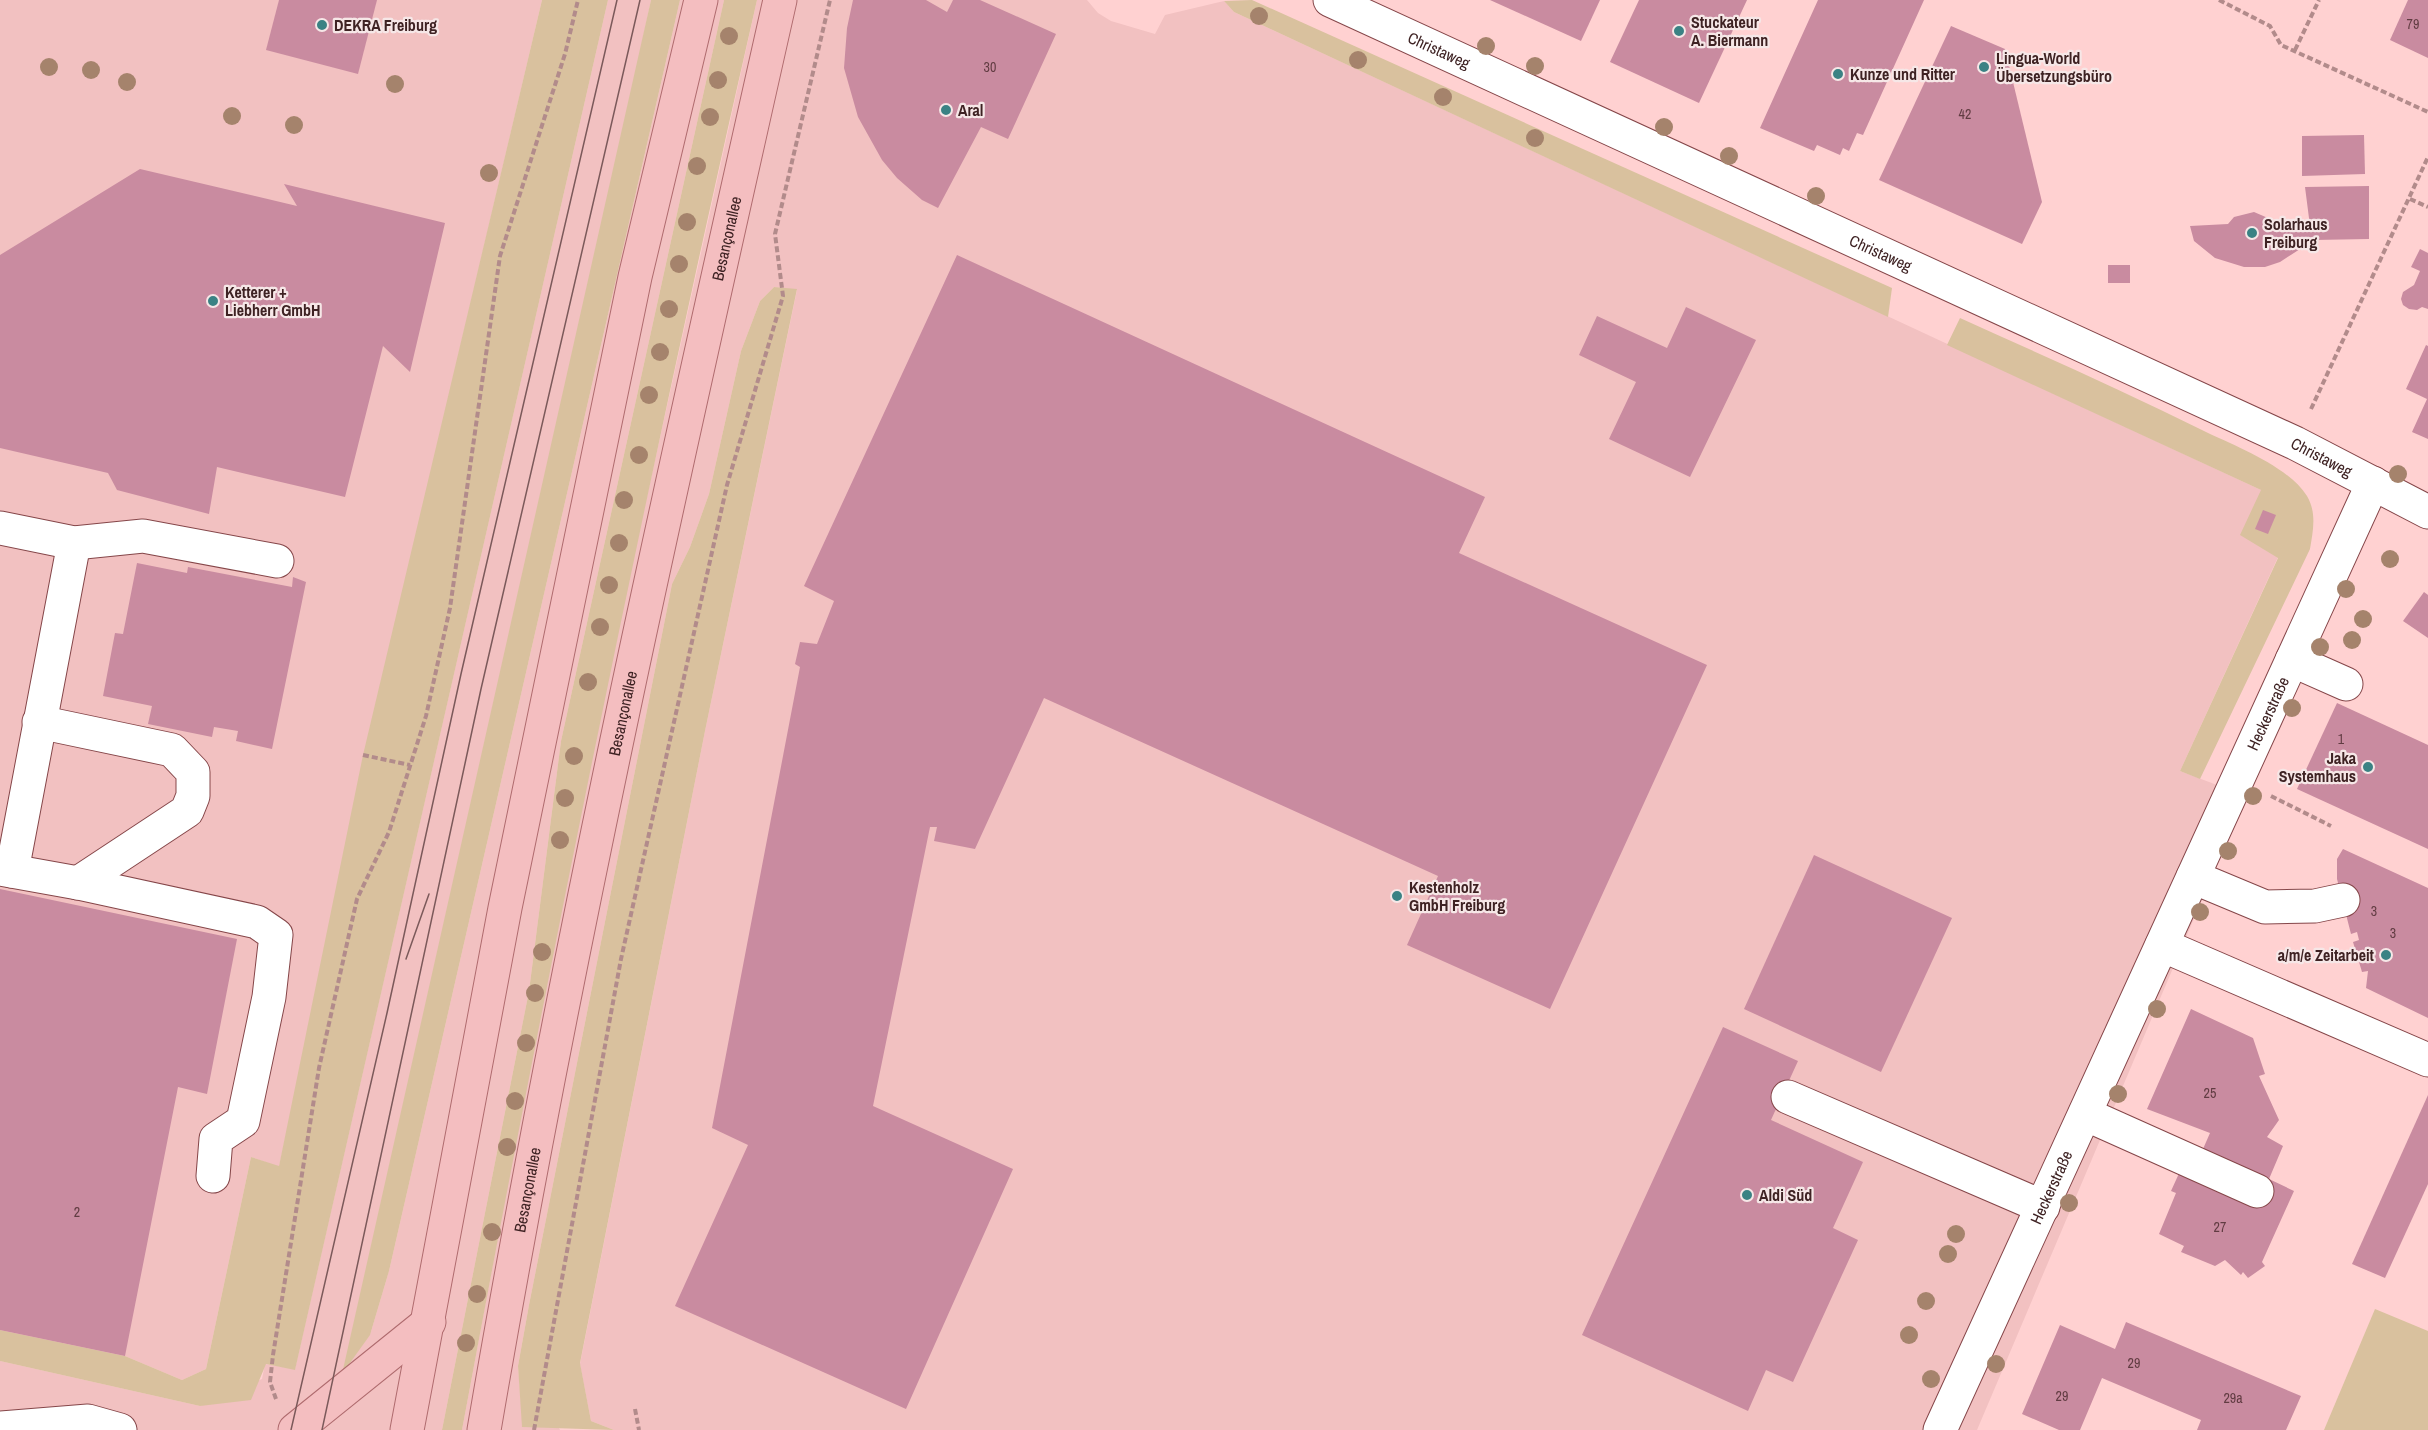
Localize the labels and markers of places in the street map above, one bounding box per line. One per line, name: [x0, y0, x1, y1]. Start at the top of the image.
place label: Stuckateur A. Biermann: [1691, 11, 1768, 51]
place label: DEKRA Freiburg: [334, 14, 437, 36]
marker: DEKRA Freiburg: [315, 18, 329, 32]
marker: Stuckateur A. Biermann: [1672, 24, 1686, 38]
place label: Lingua-World Übersetzungsbüro: [1996, 47, 2112, 87]
marker: Lingua-World Übersetzungsbüro: [1977, 60, 1991, 74]
place label: Kunze und Ritter: [1850, 63, 1956, 85]
marker: Kunze und Ritter: [1831, 67, 1845, 81]
place label: Aral: [958, 99, 984, 121]
marker: Aral: [939, 103, 953, 117]
place label: Solarhaus Freiburg: [2264, 213, 2327, 253]
marker: Solarhaus Freiburg: [2245, 226, 2259, 240]
place label: Ketterer + Liebherr GmbH: [225, 281, 321, 321]
marker: Ketterer + Liebherr GmbH: [206, 294, 220, 308]
place label: Jaka Systemhaus: [2279, 747, 2357, 787]
marker: Jaka Systemhaus: [2361, 760, 2375, 774]
place label: Kestenholz GmbH Freiburg: [1409, 876, 1505, 916]
marker: Kestenholz GmbH Freiburg: [1390, 889, 1404, 903]
place label: a/m/e Zeitarbeit: [2278, 944, 2375, 966]
marker: a/m/e Zeitarbeit: [2379, 948, 2393, 962]
place label: Aldi Süd: [1759, 1184, 1812, 1206]
marker: Aldi Süd: [1740, 1188, 1754, 1202]

